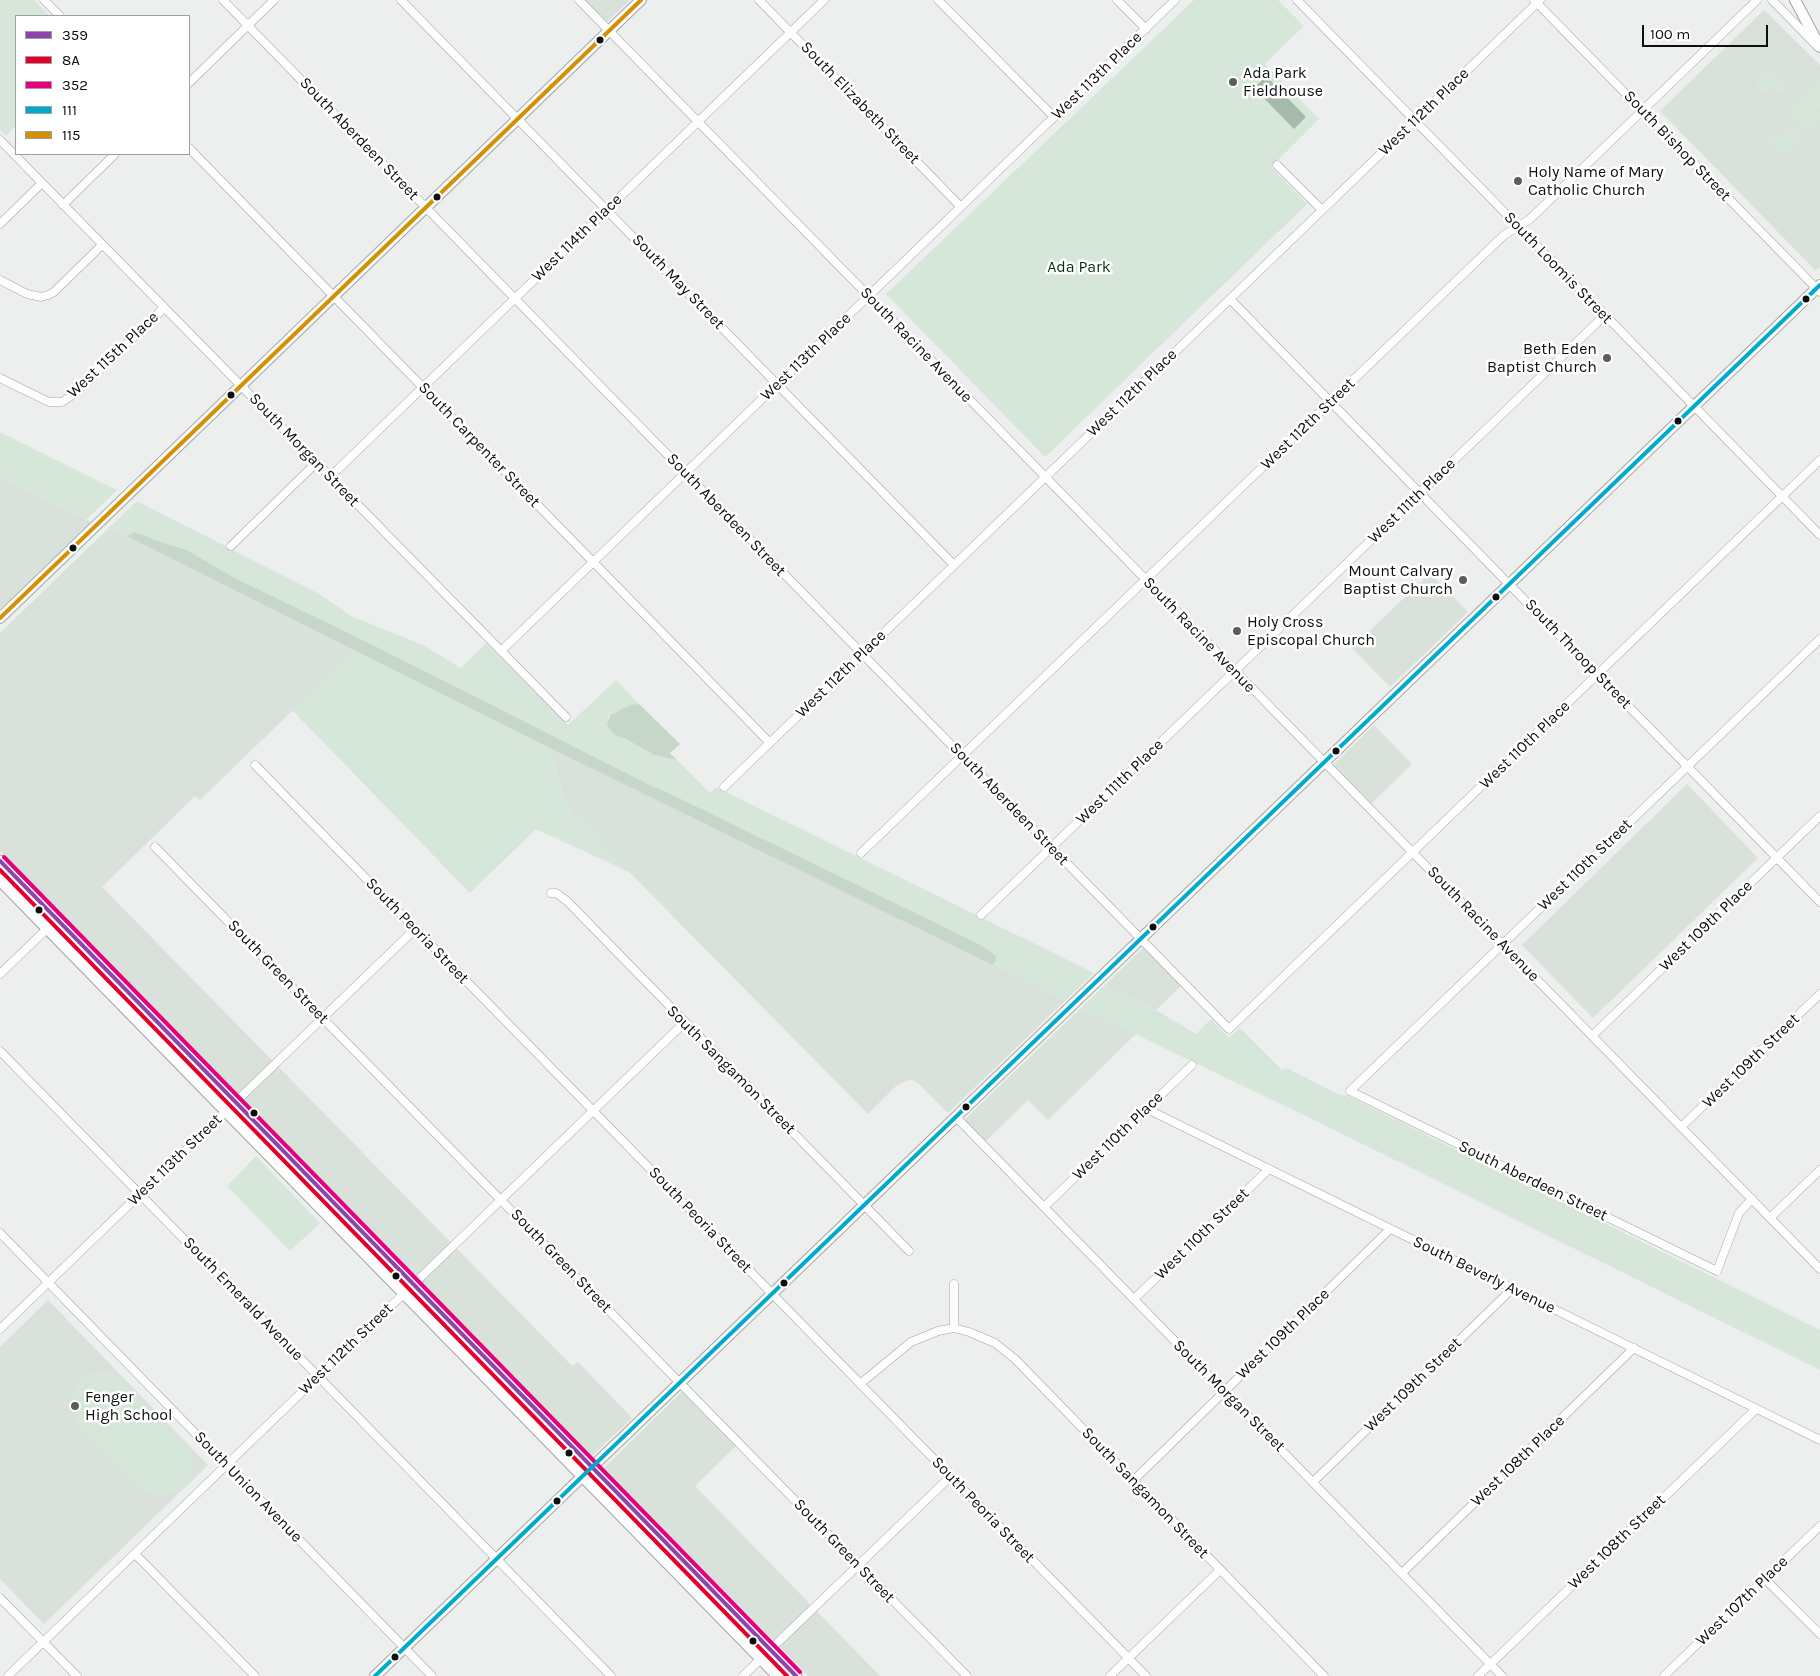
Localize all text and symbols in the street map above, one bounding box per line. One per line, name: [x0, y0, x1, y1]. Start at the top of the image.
legend: [15, 15, 190, 155]
scale bar: [1645, 15, 1771, 47]
text: 100 m: [1650, 25, 1690, 43]
text: 359: [62, 26, 88, 44]
street label: West 113th Place: [1048, 28, 1146, 124]
unlabelled marker: [595, 35, 605, 45]
street label: South Elizabeth Street: [796, 38, 924, 168]
text: 8A: [62, 51, 80, 69]
place label: Ada Park Fieldhouse: [1243, 63, 1323, 101]
street label: West 112th Place: [1375, 64, 1473, 160]
street label: South Aberdeen Street: [295, 74, 423, 204]
text: 352: [62, 76, 88, 94]
marker: Ada Park Fieldhouse: [1227, 76, 1239, 88]
street label: South Bishop Street: [1619, 87, 1735, 205]
text: 111: [62, 101, 77, 119]
text: 115: [62, 126, 80, 144]
place label: Holy Name of Mary Catholic Church: [1528, 162, 1664, 200]
marker: Holy Name of Mary Catholic Church: [1512, 175, 1524, 187]
street label: West 114th Place: [528, 190, 626, 286]
unlabelled marker: [432, 192, 442, 202]
street label: South Loomis Street: [1500, 208, 1616, 328]
street label: South May Street: [628, 230, 728, 334]
park label: Ada Park: [1047, 257, 1111, 277]
street label: South Racine Avenue: [856, 283, 976, 407]
unlabelled marker: [1801, 294, 1811, 304]
street label: West 115th Place: [63, 308, 163, 402]
street label: West 113th Place: [757, 309, 855, 405]
place label: Beth Eden Baptist Church: [1487, 339, 1597, 377]
street label: West 112th Place: [1083, 345, 1181, 441]
marker: Beth Eden Baptist Church: [1601, 352, 1613, 364]
street label: West 112th Street: [1257, 374, 1359, 474]
street label: South Carpenter Street: [414, 378, 544, 512]
street label: South Morgan Street: [245, 389, 363, 511]
unlabelled marker: [226, 390, 236, 400]
unlabelled marker: [1673, 416, 1683, 426]
street label: South Aberdeen Street: [662, 450, 790, 580]
street label: West 111th Place: [1364, 454, 1460, 548]
unlabelled marker: [68, 543, 78, 553]
place label: Mount Calvary Baptist Church: [1343, 561, 1453, 599]
street label: South Racine Avenue: [1139, 573, 1259, 697]
marker: Mount Calvary Baptist Church: [1457, 574, 1469, 586]
unlabelled marker: [1491, 592, 1501, 602]
street label: South Throop Street: [1521, 595, 1635, 713]
place label: Holy Cross Episcopal Church: [1247, 612, 1375, 650]
marker: Holy Cross Episcopal Church: [1231, 625, 1243, 637]
street label: West 112th Place: [792, 626, 890, 722]
street label: West 110th Place: [1476, 697, 1574, 793]
street label: West 111th Place: [1072, 735, 1168, 829]
street label: South Aberdeen Street: [945, 739, 1073, 869]
unlabelled marker: [1331, 746, 1341, 756]
street label: West 110th Street: [1534, 815, 1636, 915]
street label: South Racine Avenue: [1423, 862, 1543, 986]
street label: South Peoria Street: [361, 874, 473, 988]
street label: West 109th Place: [1655, 877, 1757, 975]
unlabelled marker: [34, 905, 44, 915]
street label: South Green Street: [223, 916, 333, 1028]
unlabelled marker: [1148, 922, 1158, 932]
street label: South Sangamon Street: [662, 1001, 800, 1139]
street label: West 109th Street: [1698, 1010, 1804, 1112]
street label: West 110th Place: [1069, 1088, 1167, 1184]
unlabelled marker: [961, 1102, 971, 1112]
unlabelled marker: [249, 1108, 259, 1118]
street label: West 113th Street: [124, 1110, 226, 1210]
street label: South Aberdeen Street: [1455, 1137, 1611, 1225]
street label: South Peoria Street: [644, 1163, 756, 1277]
street label: West 110th Street: [1151, 1184, 1253, 1284]
street label: South Green Street: [506, 1205, 616, 1317]
street label: South Beverly Avenue: [1410, 1232, 1558, 1318]
street label: South Emerald Avenue: [179, 1233, 307, 1365]
unlabelled marker: [391, 1271, 401, 1281]
unlabelled marker: [779, 1278, 789, 1288]
street label: West 109th Place: [1232, 1285, 1334, 1383]
street label: West 112th Street: [295, 1299, 397, 1399]
street label: West 109th Street: [1360, 1334, 1466, 1436]
street label: South Morgan Street: [1169, 1336, 1289, 1456]
place label: Fenger High School: [85, 1387, 173, 1425]
marker: Fenger High School: [69, 1400, 81, 1412]
street label: West 108th Place: [1467, 1411, 1569, 1511]
street label: South Sangamon Street: [1077, 1424, 1213, 1562]
street label: South Union Avenue: [190, 1427, 306, 1547]
unlabelled marker: [564, 1448, 574, 1458]
street label: South Peoria Street: [927, 1453, 1039, 1567]
street label: West 108th Street: [1564, 1491, 1670, 1593]
street label: South Green Street: [789, 1495, 899, 1607]
unlabelled marker: [552, 1496, 562, 1506]
street label: West 107th Place: [1692, 1552, 1792, 1650]
unlabelled marker: [748, 1636, 758, 1646]
unlabelled marker: [390, 1652, 400, 1662]

